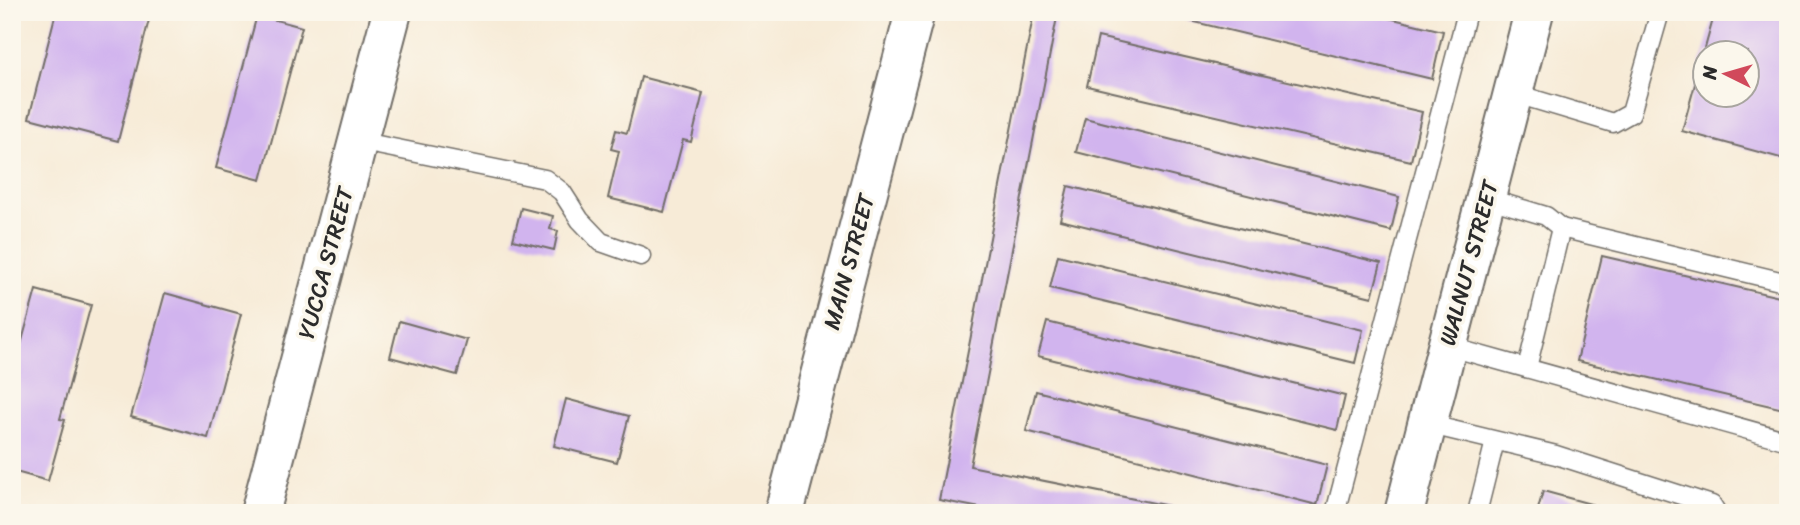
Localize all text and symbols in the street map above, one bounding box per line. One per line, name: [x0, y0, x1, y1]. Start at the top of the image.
north arrow: [1692, 38, 1762, 108]
text: N: [1692, 64, 1727, 82]
street label: WALNUT STREET: [1427, 174, 1511, 350]
street label: YUCCA STREET: [286, 181, 366, 344]
street label: MAIN STREET: [811, 188, 887, 334]

